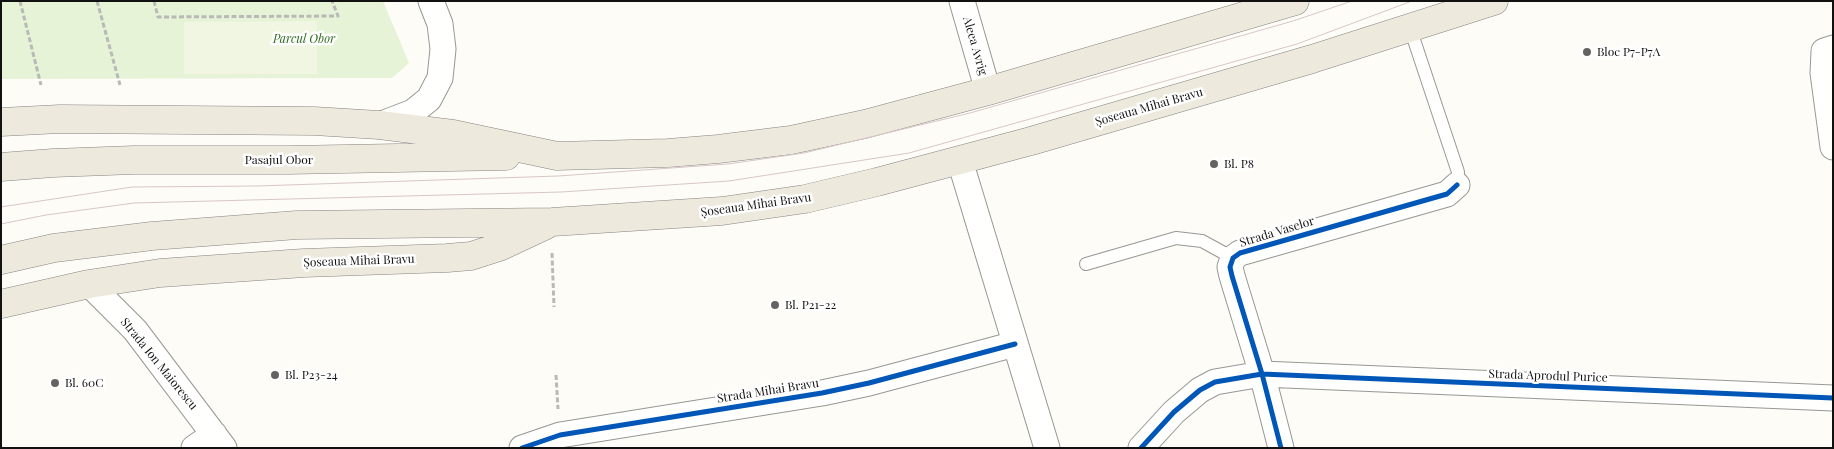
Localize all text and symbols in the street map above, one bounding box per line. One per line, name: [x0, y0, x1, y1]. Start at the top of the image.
street label: Aleea Avrig: [960, 15, 990, 77]
park label: Parcul Obor: [273, 32, 335, 46]
place label: Bloc P7-P7A: [1597, 45, 1660, 59]
marker: Bloc P7-P7A: [1581, 46, 1593, 58]
street label: Șoseaua Mihai Bravu: [1093, 85, 1205, 129]
street label: Pasajul Obor: [245, 153, 313, 167]
place label: Bl. P8: [1224, 157, 1254, 171]
marker: Bl. P8: [1208, 158, 1220, 170]
street label: Șoseaua Mihai Bravu: [700, 190, 812, 220]
street label: Strada Vaselor: [1238, 214, 1316, 250]
street label: Șoseaua Mihai Bravu: [303, 252, 415, 270]
place label: Bl. P21-22: [785, 298, 836, 312]
marker: Bl. P21-22: [769, 299, 781, 311]
street label: Strada Ion Maiorescu: [117, 315, 201, 413]
street label: Strada Aprodul Purice: [1488, 367, 1608, 385]
place label: Bl. P23-24: [285, 368, 338, 382]
marker: Bl. P23-24: [269, 369, 281, 381]
place label: Bl. 60C: [65, 376, 103, 390]
street label: Strada Mihai Bravu: [716, 376, 820, 406]
marker: Bl. 60C: [49, 377, 61, 389]

